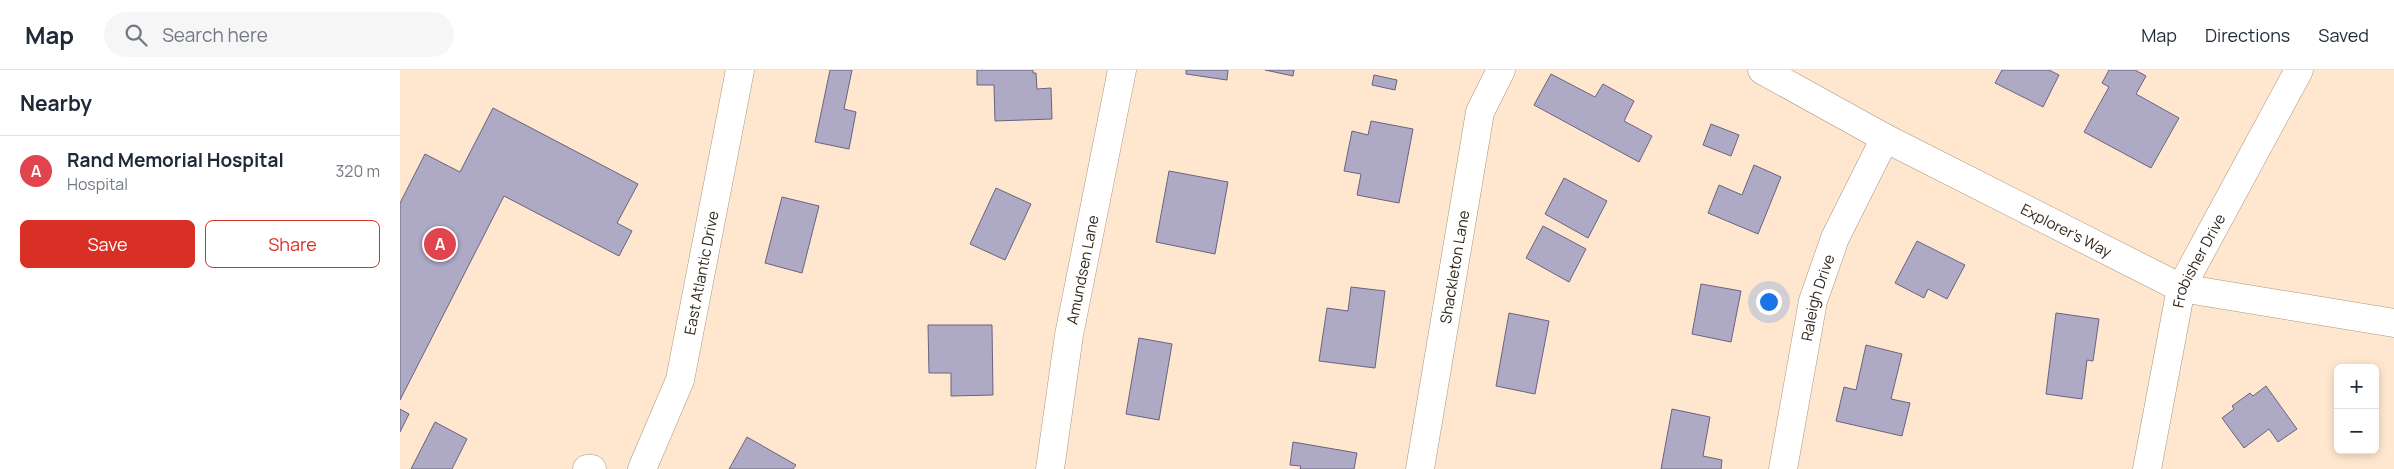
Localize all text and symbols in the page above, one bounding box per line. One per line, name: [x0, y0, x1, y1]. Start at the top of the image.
search box: [104, 12, 454, 57]
text: Map: [25, 18, 74, 51]
icon: search: [122, 21, 150, 49]
text: Search here: [162, 22, 268, 48]
text: Map: [2141, 23, 2177, 47]
text: Directions: [2205, 23, 2290, 47]
text: Saved: [2318, 23, 2369, 47]
text: Nearby: [20, 89, 92, 117]
text: Rand Memorial Hospital: [67, 147, 284, 173]
text: A: [31, 160, 41, 182]
text: 320 m: [336, 160, 380, 182]
text: Hospital: [67, 173, 128, 195]
street label: Explorer's Way: [2017, 198, 2116, 262]
street label: Shackleton Lane: [1434, 208, 1474, 325]
street label: East Atlantic Drive: [678, 209, 723, 336]
street label: Frobisher Drive: [2167, 209, 2230, 309]
street label: Amundsen Lane: [1061, 213, 1103, 326]
button: Save: [20, 220, 195, 268]
button: Share: [205, 220, 380, 268]
pin: A: [424, 225, 456, 263]
street label: Raleigh Drive: [1796, 251, 1839, 343]
your location: [1756, 289, 1782, 315]
map controls: [2334, 364, 2379, 454]
button: +: [2334, 364, 2379, 409]
button: −: [2334, 409, 2379, 454]

